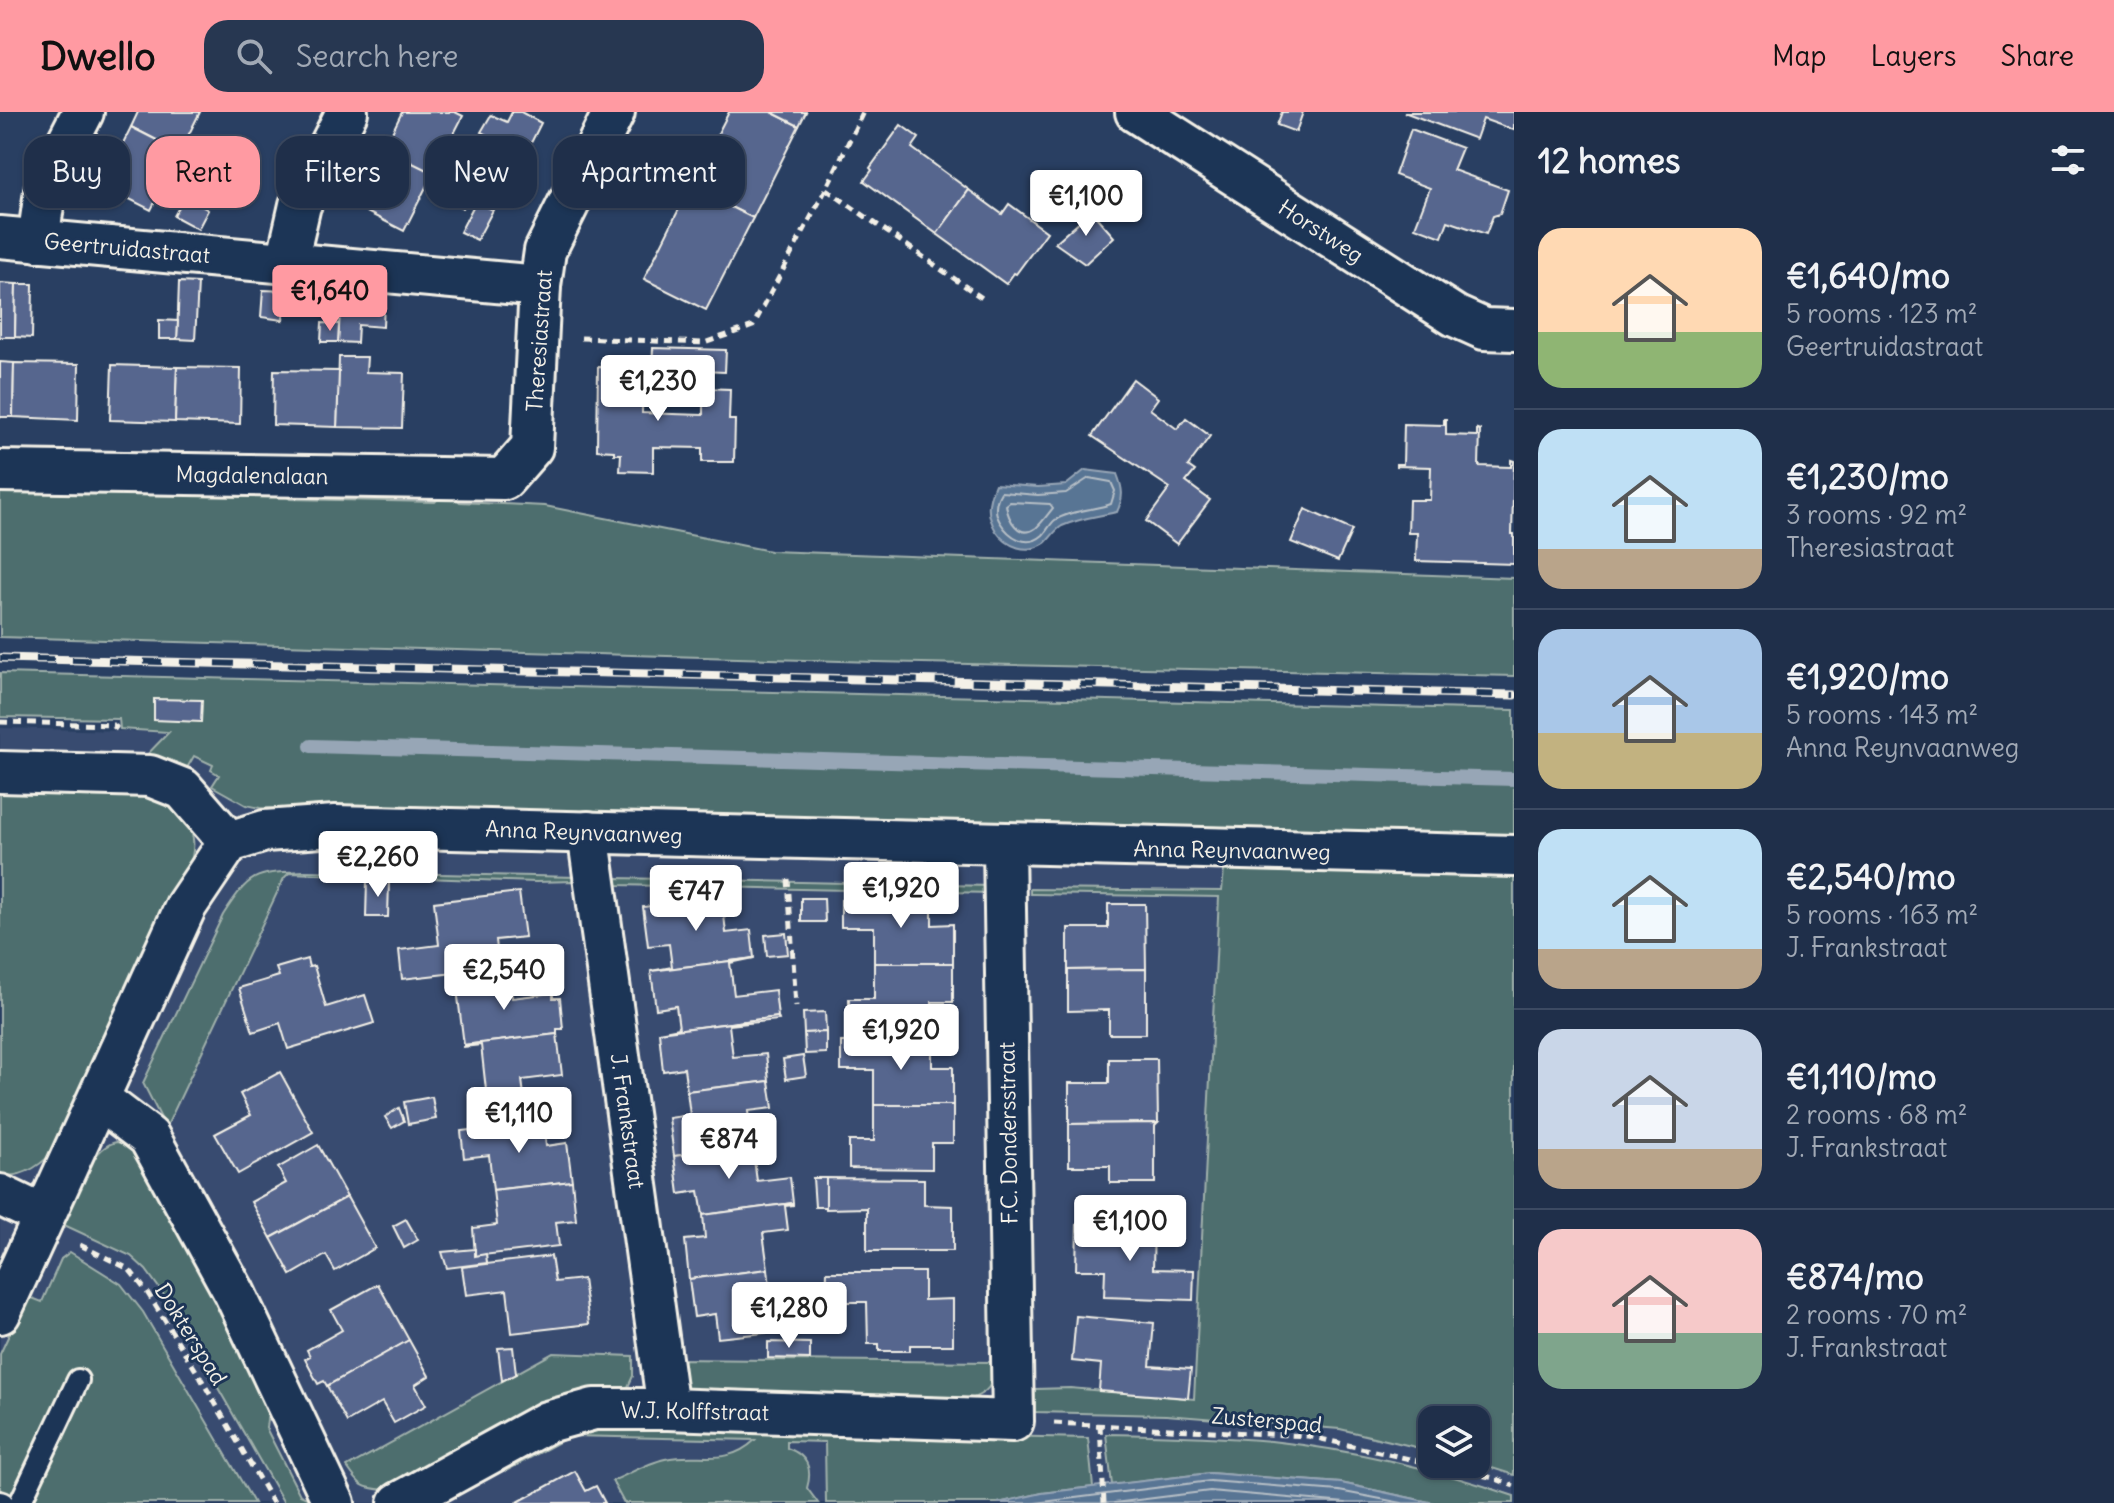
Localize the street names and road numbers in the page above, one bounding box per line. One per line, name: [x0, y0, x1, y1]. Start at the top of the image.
street label: Horstweg: [1273, 193, 1369, 269]
street label: Geertruidastraat: [43, 227, 211, 269]
street label: Theresiastraat: [520, 269, 558, 413]
street label: Magdalenalaan: [175, 460, 329, 490]
street label: Anna Reynvaanweg: [485, 815, 683, 849]
street label: Anna Reynvaanweg: [1133, 834, 1331, 866]
street label: F.C. Dondersstraat: [992, 1042, 1024, 1224]
street label: J. Frankstraat: [605, 1052, 651, 1190]
street label: Dokterspad: [149, 1278, 233, 1390]
street label: W.J. Kolffstraat: [621, 1396, 769, 1426]
street label: Zusterspad: [1211, 1401, 1323, 1439]

